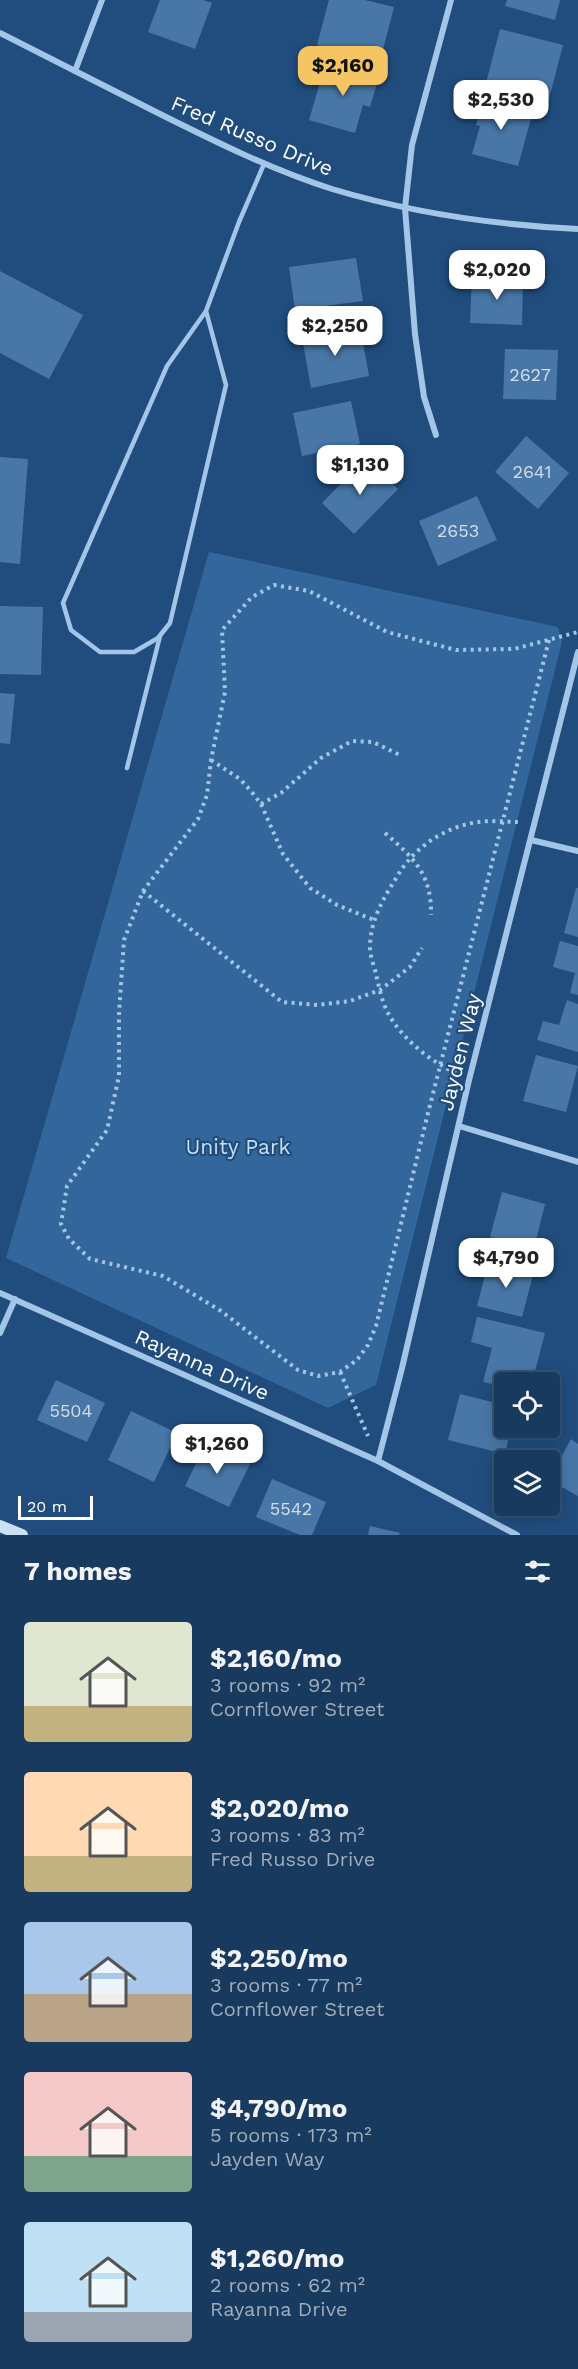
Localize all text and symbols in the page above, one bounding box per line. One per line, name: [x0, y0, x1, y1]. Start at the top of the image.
pin: $2,160: [294, 46, 392, 97]
text: $2,160: [312, 53, 374, 77]
pin: $2,530: [452, 80, 550, 131]
text: $2,530: [468, 87, 534, 111]
street label: Fred Russo Drive: [167, 90, 337, 181]
pin: $2,020: [448, 250, 546, 301]
text: $2,020: [463, 257, 531, 281]
pin: $2,250: [286, 306, 384, 357]
text: $2,250: [302, 313, 369, 337]
house number: 2627: [509, 364, 551, 385]
pin: $1,130: [311, 445, 409, 496]
text: $1,130: [331, 452, 389, 476]
house number: 2641: [512, 461, 552, 482]
house number: 2653: [437, 520, 479, 541]
street label: Jayden Way: [433, 990, 486, 1113]
park label: Unity Park: [186, 1134, 290, 1159]
pin: $4,790: [457, 1238, 555, 1289]
text: $4,790: [473, 1245, 539, 1269]
street label: Rayanna Drive: [131, 1324, 273, 1405]
map controls: [494, 1372, 560, 1516]
button: locate: [494, 1372, 560, 1438]
house number: 5504: [49, 1400, 93, 1421]
pin: $1,260: [168, 1424, 266, 1475]
text: $1,260: [185, 1431, 249, 1455]
button: layers: [494, 1450, 560, 1516]
scale bar: [18, 1493, 93, 1520]
text: 20 m: [27, 1497, 67, 1516]
house number: 5542: [270, 1498, 312, 1519]
icon: filters: [521, 1555, 554, 1588]
text: 7 homes: [24, 1556, 132, 1586]
text: $2,160/mo: [210, 1643, 342, 1673]
icon: home: [72, 1646, 144, 1718]
text: 3 rooms · 92 m²: [210, 1673, 365, 1697]
text: Cornflower Street: [210, 1697, 384, 1721]
text: $2,020/mo: [210, 1793, 349, 1823]
icon: home: [72, 1796, 144, 1868]
text: 3 rooms · 83 m²: [210, 1823, 365, 1847]
text: Fred Russo Drive: [210, 1847, 375, 1871]
text: $2,250/mo: [210, 1943, 348, 1973]
icon: home: [72, 1946, 144, 2018]
text: 3 rooms · 77 m²: [210, 1973, 362, 1997]
text: Cornflower Street: [210, 1997, 384, 2021]
text: $4,790/mo: [210, 2093, 347, 2123]
icon: home: [72, 2096, 144, 2168]
text: 5 rooms · 173 m²: [210, 2123, 372, 2147]
text: Jayden Way: [210, 2147, 324, 2171]
text: $1,260/mo: [210, 2243, 344, 2273]
icon: home: [72, 2246, 144, 2318]
text: 2 rooms · 62 m²: [210, 2273, 365, 2297]
text: Rayanna Drive: [210, 2297, 348, 2321]

